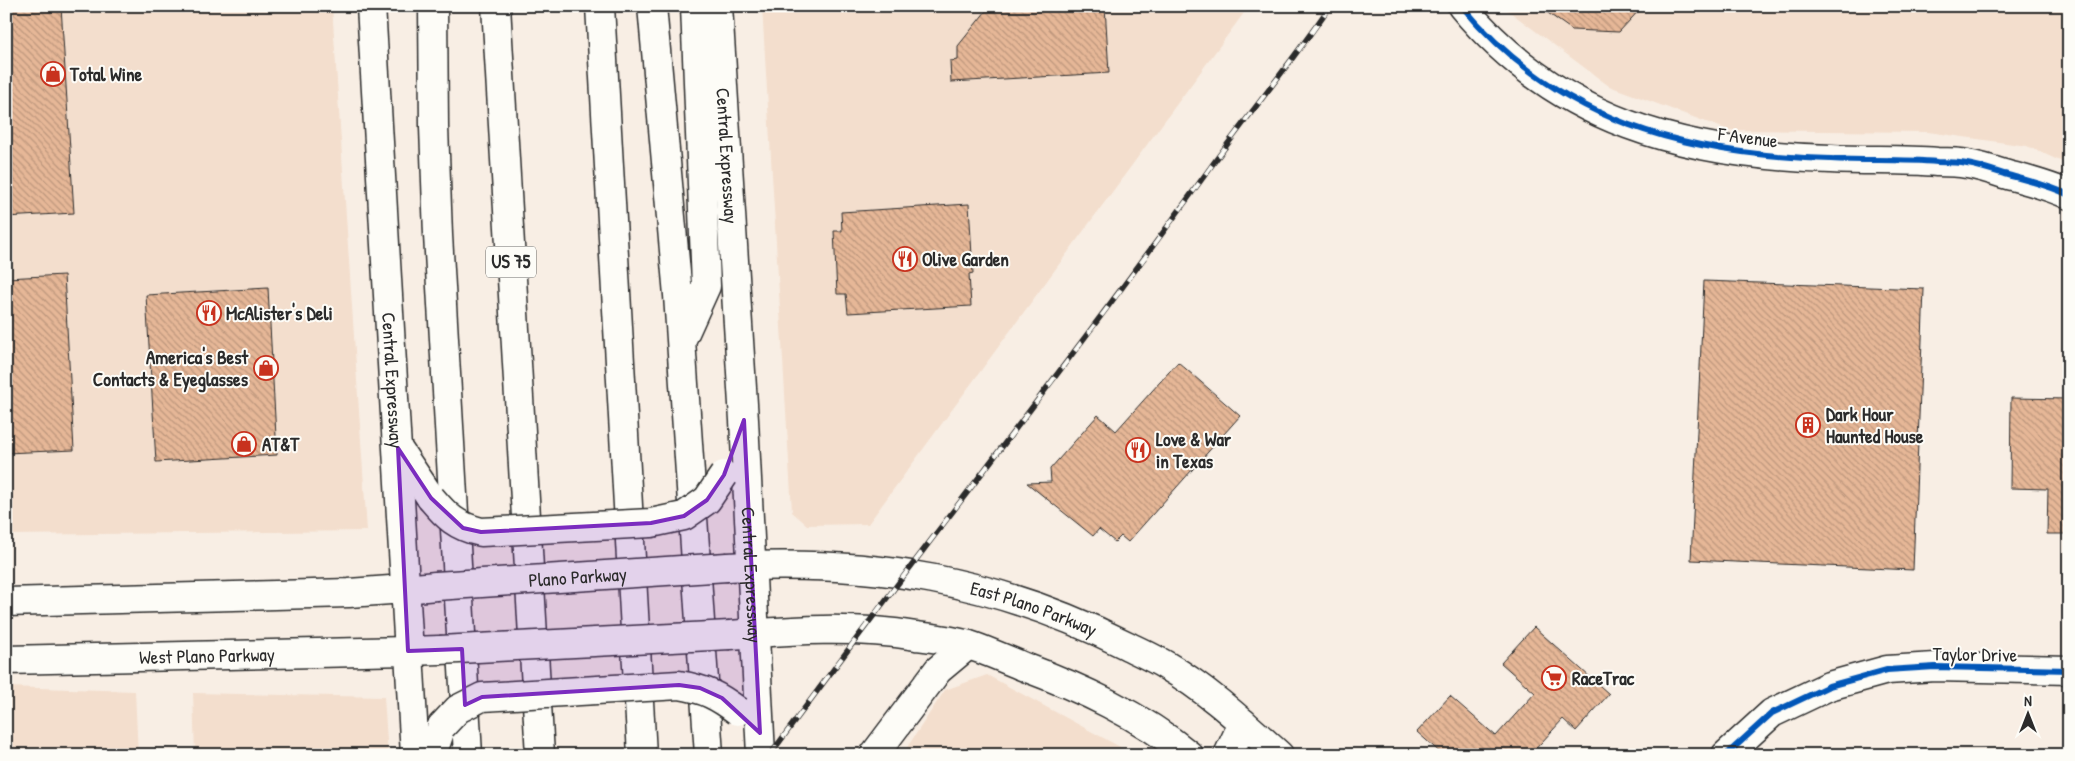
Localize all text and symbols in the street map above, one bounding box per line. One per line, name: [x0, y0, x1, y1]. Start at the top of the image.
shop icon: Total Wine: [40, 61, 66, 87]
place label: Total Wine: [69, 61, 143, 87]
street label: Central Expressway: [710, 87, 745, 225]
street label: F Avenue: [1716, 120, 1780, 154]
road number: US 75: [486, 246, 536, 278]
restaurant icon: Olive Garden: [892, 246, 918, 272]
place label: Olive Garden: [922, 246, 1009, 272]
restaurant icon: McAlister's Deli: [196, 300, 222, 326]
place label: McAlister's Deli: [226, 300, 333, 326]
street label: Central Expressway: [376, 312, 410, 449]
place label: America's Best Contacts & Eyeglasses: [93, 344, 249, 393]
shop icon: America's Best Contacts & Eyeglasses: [253, 355, 279, 381]
place label: Dark Hour Haunted House: [1826, 401, 1924, 449]
building icon: Dark Hour Haunted House: [1795, 412, 1821, 438]
place label: Love & War in Texas: [1156, 426, 1232, 474]
shop icon: AT&T: [231, 431, 257, 457]
place label: AT&T: [262, 431, 300, 457]
restaurant icon: Love & War in Texas: [1125, 437, 1151, 463]
street label: Central Expressway: [735, 506, 768, 644]
street label: Plano Parkway: [528, 561, 628, 593]
street label: East Plano Parkway: [968, 575, 1101, 643]
street label: Taylor Drive: [1933, 640, 2018, 668]
street label: West Plano Parkway: [139, 641, 275, 670]
supermarket icon: RaceTrac: [1541, 665, 1567, 691]
place label: RaceTrac: [1572, 665, 1635, 691]
north arrow: [2002, 688, 2052, 738]
text: N: [2024, 691, 2032, 710]

